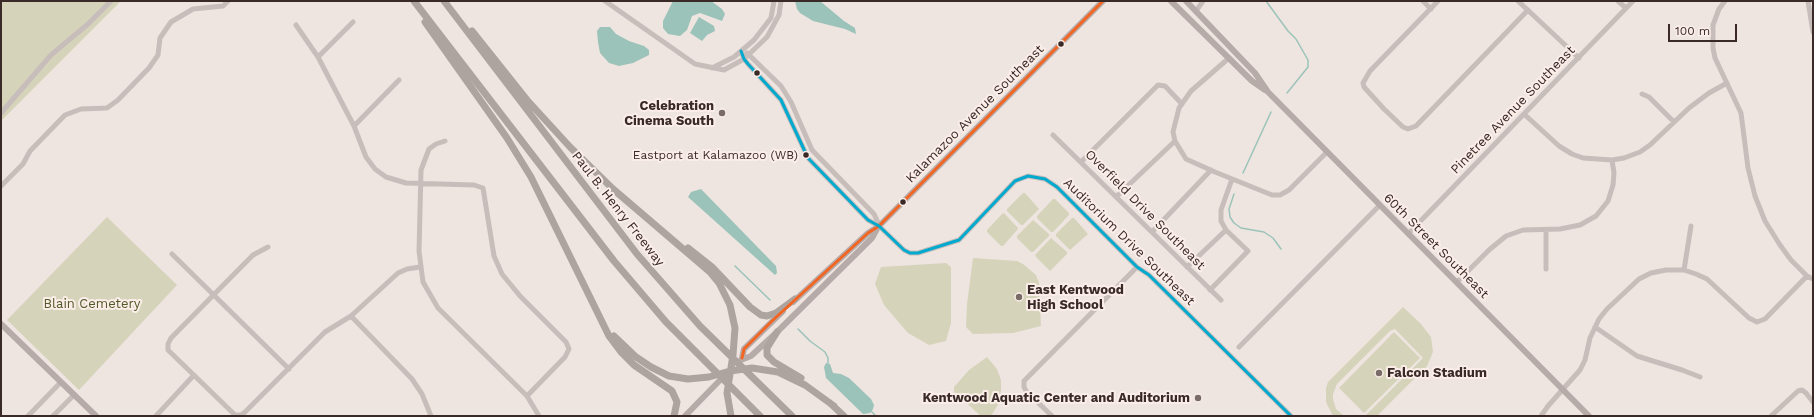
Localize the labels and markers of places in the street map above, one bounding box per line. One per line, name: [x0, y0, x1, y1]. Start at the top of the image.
unlabelled marker: [1056, 39, 1066, 49]
unlabelled marker: [752, 68, 762, 78]
place label: Celebration Cinema South: [624, 98, 714, 129]
marker: Celebration Cinema South: [717, 108, 727, 118]
place label: Eastport at Kalamazoo (WB): [633, 148, 798, 162]
marker: Eastport at Kalamazoo (WB): [801, 150, 811, 160]
unlabelled marker: [898, 197, 908, 207]
place label: East Kentwood High School: [1027, 282, 1124, 313]
marker: East Kentwood High School: [1014, 292, 1024, 302]
place label: Falcon Stadium: [1387, 365, 1487, 381]
marker: Falcon Stadium: [1374, 368, 1384, 378]
place label: Kentwood Aquatic Center and Auditorium: [922, 390, 1190, 406]
marker: Kentwood Aquatic Center and Auditorium: [1193, 393, 1203, 403]

